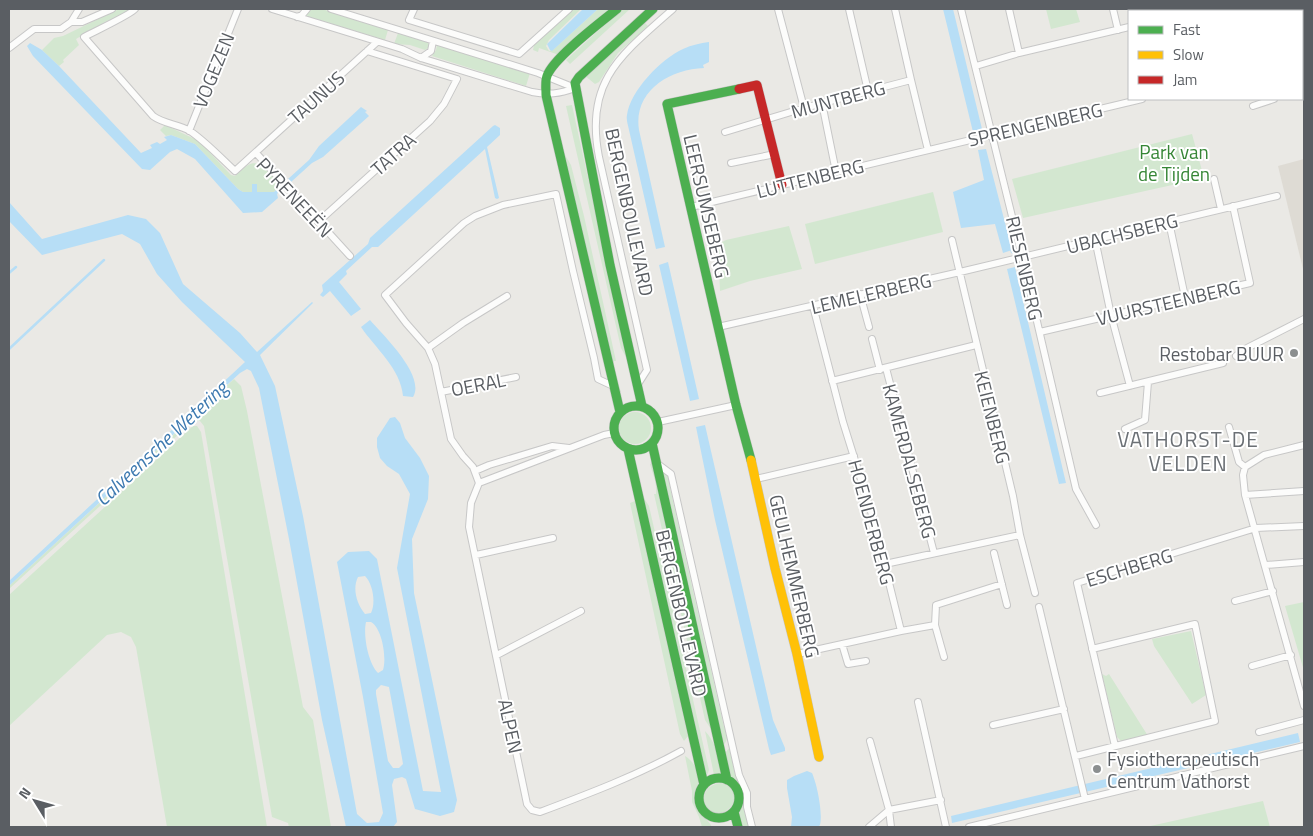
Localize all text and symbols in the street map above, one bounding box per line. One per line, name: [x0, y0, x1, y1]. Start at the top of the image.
legend: [1128, 10, 1303, 100]
text: Fast: [1173, 18, 1201, 41]
street label: VOGEZEN: [185, 28, 241, 112]
text: Slow: [1173, 43, 1204, 66]
street label: TAUNUS: [281, 64, 351, 130]
text: Jam: [1173, 68, 1197, 91]
street label: MUNTBERG: [788, 72, 888, 126]
street label: SPRENGENBERG: [965, 94, 1105, 154]
street label: BERGENBOULEVARD: [598, 125, 662, 299]
street label: TATRA: [364, 126, 422, 182]
street label: LEERSUMSEBERG: [676, 131, 738, 281]
park label: Park van de Tijden: [1138, 137, 1210, 188]
street label: PYRENEEËN: [250, 150, 340, 244]
street label: LUTTENBERG: [753, 151, 867, 205]
street label: UBACHSBERG: [1063, 205, 1181, 261]
street label: RIESENBERG: [999, 213, 1051, 323]
street label: LEMELERBERG: [808, 265, 934, 321]
street label: VUURSTEENBERG: [1093, 271, 1243, 333]
place label: Restobar BUUR: [1159, 339, 1284, 368]
marker: Restobar BUUR: [1288, 347, 1300, 359]
street label: OERAL: [448, 365, 508, 403]
street label: KEIENBERG: [967, 367, 1019, 467]
water label: Calveensche Wetering: [87, 371, 237, 513]
street label: KAMERDALSEBERG: [875, 380, 945, 542]
district label: VATHORST-DE VELDEN: [1117, 423, 1259, 479]
street label: HOENDERBERG: [841, 456, 903, 588]
street label: GEULHEMMERBERG: [762, 492, 828, 660]
street label: BERGENBOULEVARD: [649, 526, 715, 700]
street label: ESCHBERG: [1082, 540, 1176, 594]
street label: ALPEN: [491, 696, 531, 756]
place label: Fysiotherapeutisch Centrum Vathorst: [1107, 744, 1259, 795]
marker: Fysiotherapeutisch Centrum Vathorst: [1091, 763, 1103, 775]
north arrow: [10, 776, 60, 826]
text: N: [13, 783, 36, 803]

